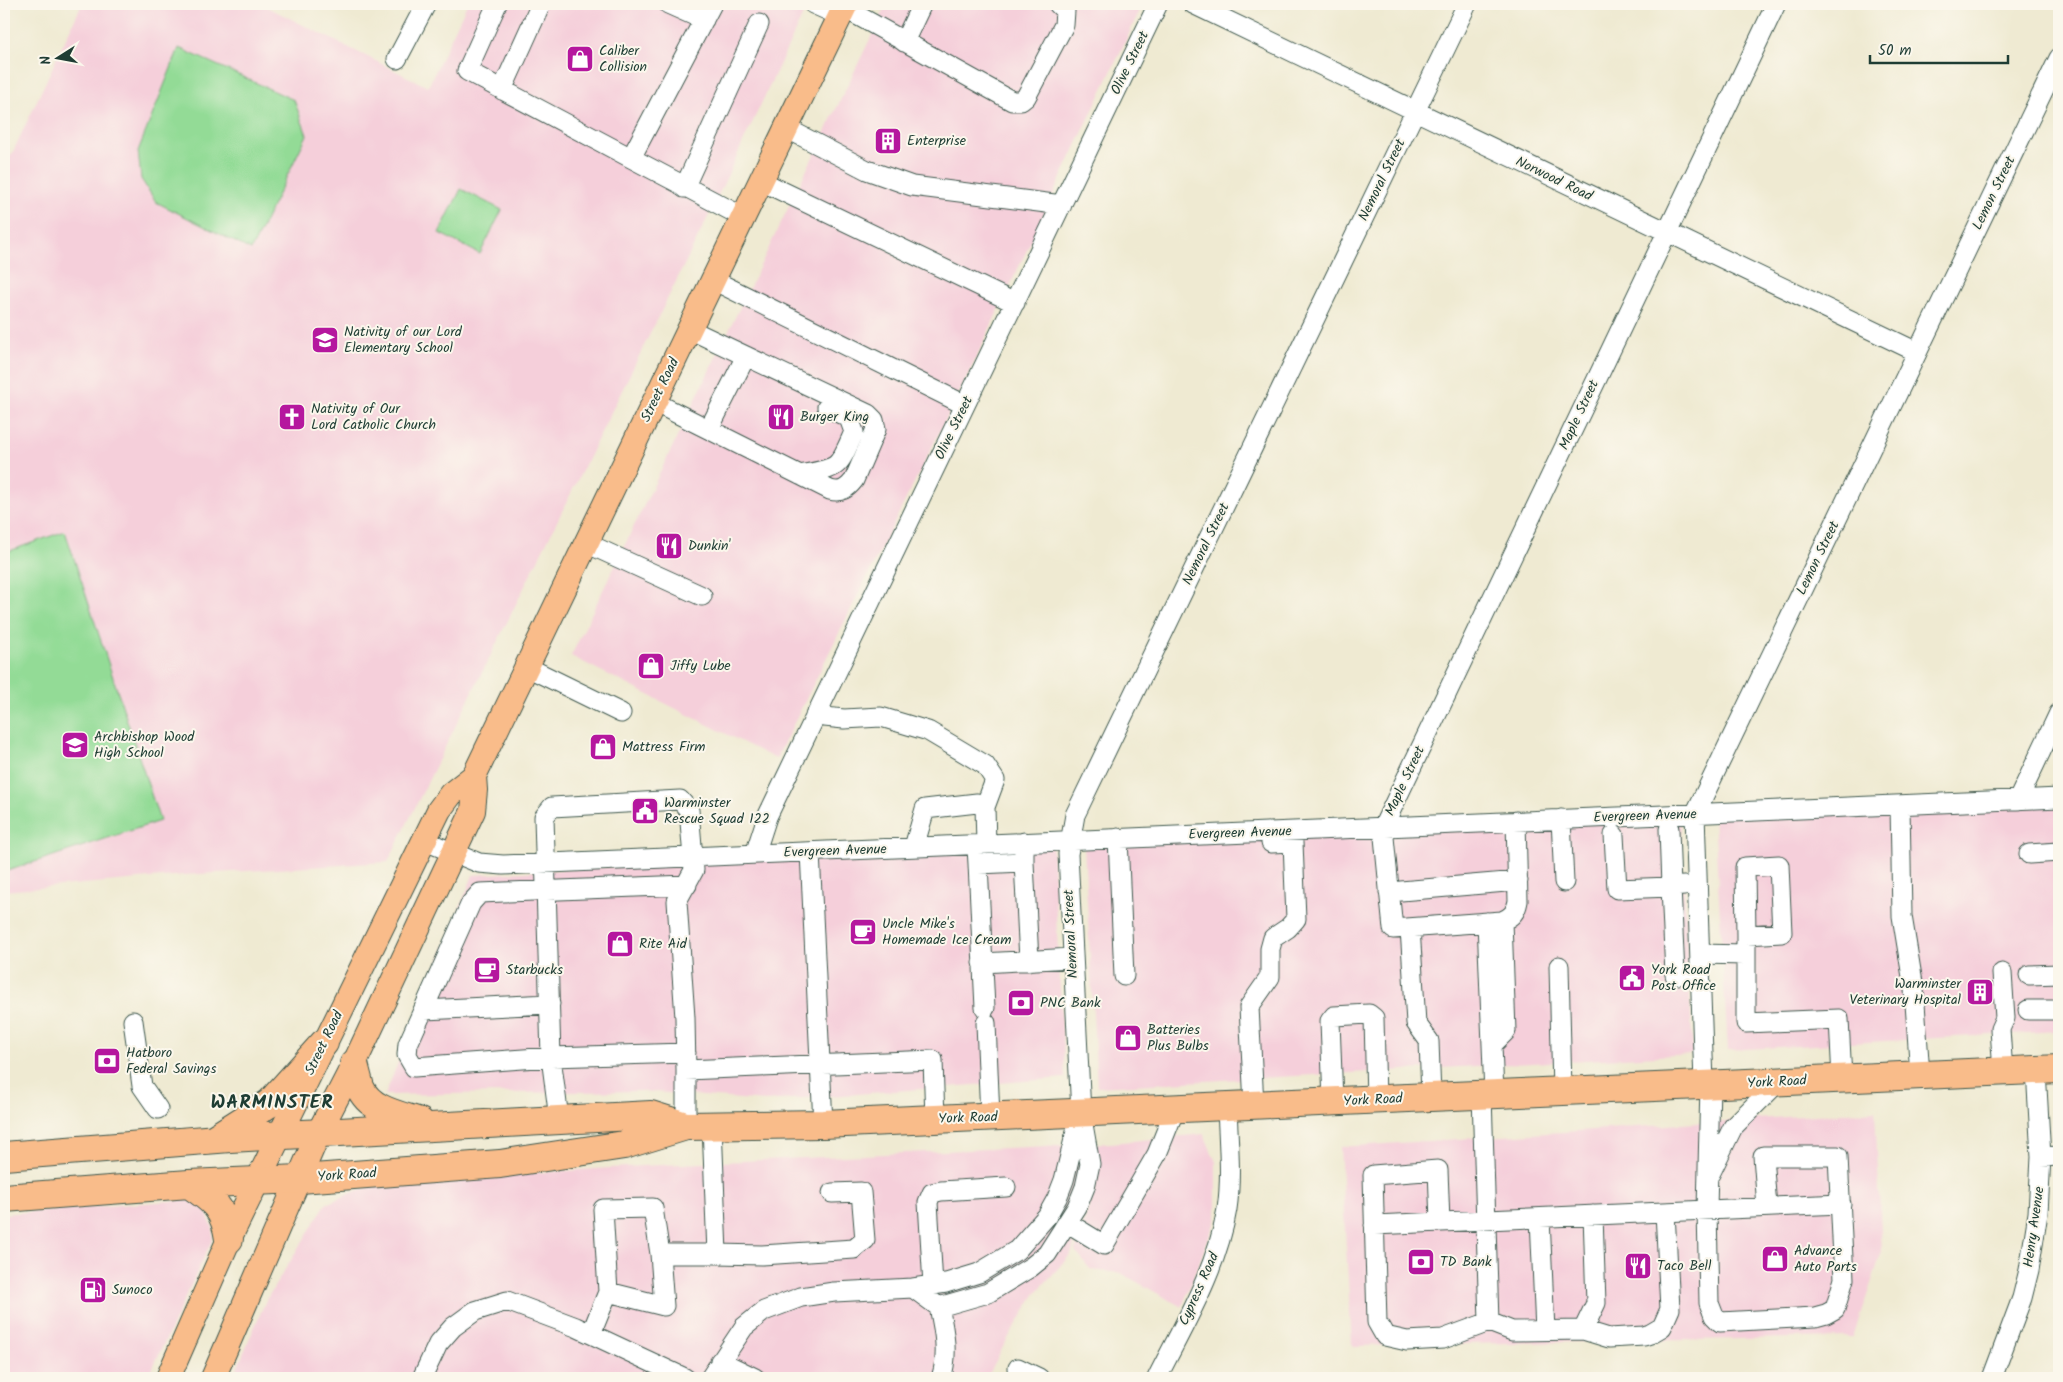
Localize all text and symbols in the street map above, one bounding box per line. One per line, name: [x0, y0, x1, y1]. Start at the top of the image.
street label: Olive Street: [1105, 27, 1155, 99]
north arrow: [32, 32, 82, 82]
scale bar: [1870, 32, 2008, 64]
text: 50 m: [1878, 39, 1912, 63]
place label: Caliber Collision: [599, 40, 647, 78]
shop icon: Caliber Collision: [565, 44, 595, 74]
text: N: [35, 54, 58, 67]
building icon: Enterprise: [873, 126, 903, 156]
place label: Enterprise: [907, 130, 967, 152]
street label: Nemoral Street: [1353, 135, 1412, 225]
street label: Norwood Road: [1512, 151, 1597, 208]
street label: Lemon Street: [1967, 152, 2022, 234]
place label: Nativity of our Lord Elementary School: [344, 321, 463, 359]
school or university icon: Nativity of our Lord Elementary School: [310, 325, 340, 355]
street label: Street Road: [635, 353, 685, 426]
street label: Maple Street: [1553, 376, 1605, 454]
street label: Olive Street: [929, 392, 979, 464]
place label: Nativity of Our Lord Catholic Church: [311, 398, 436, 436]
church icon: Nativity of Our Lord Catholic Church: [277, 402, 307, 432]
restaurant icon: Burger King: [766, 402, 796, 432]
place label: Burger King: [800, 406, 869, 428]
street label: Nemoral Street: [1177, 499, 1236, 589]
street label: Lemon Street: [1791, 517, 1846, 599]
restaurant icon: Dunkin': [654, 531, 684, 561]
place label: Dunkin': [688, 535, 732, 557]
shop icon: Jiffy Lube: [636, 651, 666, 681]
place label: Jiffy Lube: [670, 655, 731, 677]
place label: Archbishop Wood High School: [94, 726, 195, 764]
school or university icon: Archbishop Wood High School: [60, 730, 90, 760]
shop icon: Mattress Firm: [588, 732, 618, 762]
place label: Mattress Firm: [622, 736, 705, 758]
street label: Maple Street: [1379, 742, 1431, 820]
place label: Warminster Rescue Squad 122: [664, 792, 770, 830]
public building icon: Warminster Rescue Squad 122: [630, 796, 660, 826]
street label: Evergreen Avenue: [1593, 803, 1698, 829]
street label: Evergreen Avenue: [1188, 820, 1293, 846]
street label: Evergreen Avenue: [783, 838, 888, 864]
street label: Nemoral Street: [1058, 888, 1084, 979]
place label: Uncle Mike's Homemade Ice Cream: [882, 913, 1011, 951]
cafe icon: Uncle Mike's Homemade Ice Cream: [848, 917, 878, 947]
shop icon: Rite Aid: [605, 929, 635, 959]
place label: Rite Aid: [639, 933, 688, 955]
cafe icon: Starbucks: [472, 955, 502, 985]
place label: Starbucks: [506, 959, 563, 981]
place label: York Road Post Office: [1651, 959, 1716, 997]
public building icon: York Road Post Office: [1617, 963, 1647, 993]
place label: Warminster Veterinary Hospital: [1850, 973, 1962, 1011]
building icon: Warminster Veterinary Hospital: [1965, 977, 1995, 1007]
bank icon: PNC Bank: [1006, 988, 1036, 1018]
place label: PNC Bank: [1040, 992, 1101, 1014]
street label: Street Road: [299, 1006, 349, 1079]
place label: Batteries Plus Bulbs: [1147, 1019, 1209, 1057]
shop icon: Batteries Plus Bulbs: [1113, 1023, 1143, 1053]
place label: Hatboro Federal Savings: [126, 1042, 217, 1080]
bank icon: Hatboro Federal Savings: [92, 1046, 122, 1076]
street label: York Road: [1747, 1069, 1808, 1095]
street label: York Road: [1343, 1087, 1404, 1113]
district label: WARMINSTER: [210, 1088, 334, 1118]
street label: York Road: [938, 1106, 999, 1130]
street label: York Road: [317, 1162, 378, 1188]
street label: Henry Avenue: [2017, 1185, 2051, 1269]
place label: Advance Auto Parts: [1794, 1240, 1857, 1278]
shop icon: Advance Auto Parts: [1760, 1244, 1790, 1274]
bank icon: TD Bank: [1406, 1247, 1436, 1277]
street label: Cypress Road: [1173, 1248, 1225, 1329]
place label: TD Bank: [1440, 1251, 1492, 1273]
restaurant icon: Taco Bell: [1623, 1251, 1653, 1281]
place label: Taco Bell: [1657, 1255, 1712, 1277]
fuel station icon: Sunoco: [78, 1275, 108, 1305]
place label: Sunoco: [112, 1279, 153, 1301]

